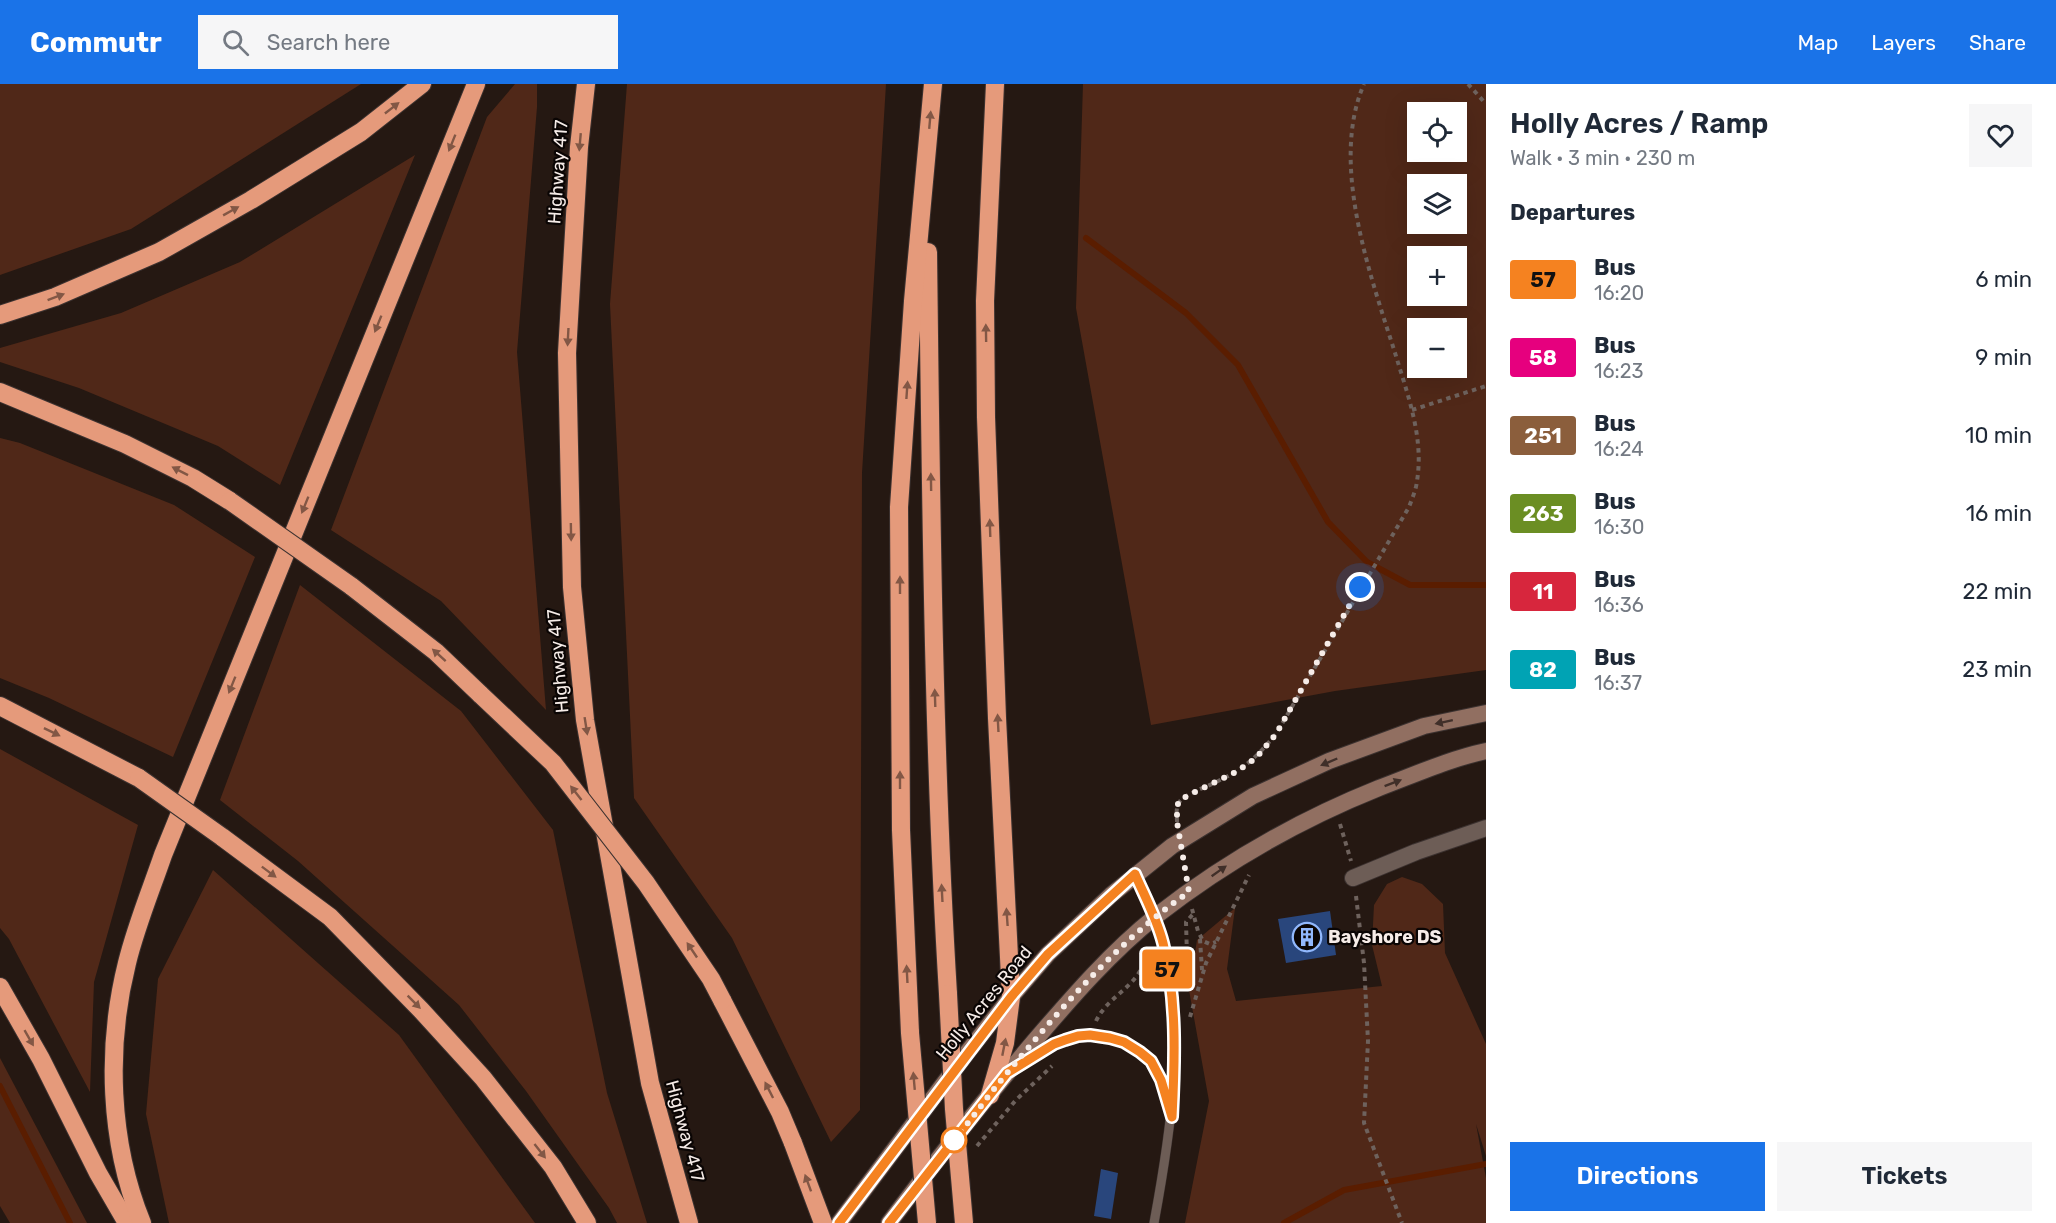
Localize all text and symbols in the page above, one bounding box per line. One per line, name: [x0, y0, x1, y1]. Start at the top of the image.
search box: [198, 15, 618, 69]
text: Commutr: [30, 26, 162, 59]
icon: search: [219, 26, 252, 59]
text: Search here: [267, 29, 390, 56]
text: Map: [1797, 30, 1838, 55]
text: Layers: [1871, 30, 1936, 55]
text: Share: [1969, 30, 2026, 55]
map controls: [1407, 102, 1467, 378]
button: locate: [1407, 102, 1467, 162]
one-way arrow: [384, 103, 399, 115]
button: heart: [1969, 104, 2032, 167]
text: Holly Acres / Ramp: [1510, 107, 1769, 140]
one-way arrow: [925, 110, 934, 129]
street label: Highway 417: [543, 119, 573, 225]
one-way arrow: [575, 133, 585, 152]
one-way arrow: [447, 134, 456, 152]
text: Walk · 3 min · 230 m: [1510, 146, 1695, 170]
button: layers: [1407, 174, 1467, 234]
text: Departures: [1510, 199, 1635, 226]
one-way arrow: [222, 207, 239, 217]
button: +: [1407, 246, 1467, 306]
text: Bus: [1594, 254, 1636, 281]
text: 6 min: [1975, 266, 2032, 293]
text: 57: [1530, 267, 1556, 292]
text: 16:20: [1594, 281, 1644, 305]
one-way arrow: [47, 291, 65, 301]
one-way arrow: [373, 315, 382, 333]
button: −: [1407, 318, 1467, 378]
one-way arrow: [981, 323, 990, 342]
one-way arrow: [563, 327, 573, 346]
text: Bus: [1594, 332, 1636, 359]
text: 9 min: [1975, 344, 2032, 371]
text: 58: [1529, 345, 1557, 370]
text: 16:23: [1594, 359, 1644, 383]
one-way arrow: [902, 380, 912, 399]
text: Bus: [1594, 410, 1636, 437]
text: 10 min: [1965, 422, 2032, 449]
text: 251: [1524, 423, 1562, 448]
text: 16:24: [1594, 437, 1644, 461]
one-way arrow: [171, 466, 188, 476]
one-way arrow: [926, 473, 936, 492]
text: Bus: [1594, 488, 1636, 515]
one-way arrow: [300, 496, 310, 514]
text: 16 min: [1966, 500, 2032, 527]
text: 263: [1522, 501, 1564, 526]
text: 16:30: [1594, 515, 1644, 539]
one-way arrow: [985, 518, 995, 537]
one-way arrow: [566, 522, 576, 541]
text: Bus: [1594, 566, 1636, 593]
your location: [1345, 572, 1375, 602]
one-way arrow: [895, 575, 904, 594]
text: 22 min: [1963, 578, 2032, 605]
text: 11: [1533, 579, 1553, 604]
text: 16:36: [1594, 593, 1644, 617]
street label: Highway 417: [542, 608, 574, 714]
text: Bus: [1594, 644, 1636, 671]
one-way arrow: [431, 648, 446, 662]
text: 23 min: [1962, 656, 2032, 683]
text: 82: [1529, 657, 1557, 682]
text: 16:37: [1594, 671, 1642, 695]
one-way arrow: [227, 677, 237, 695]
one-way arrow: [930, 689, 940, 708]
one-way arrow: [993, 713, 1002, 732]
one-way arrow: [582, 717, 591, 736]
one-way arrow: [1434, 718, 1453, 727]
one-way arrow: [44, 727, 61, 736]
one-way arrow: [1319, 757, 1337, 767]
one-way arrow: [895, 770, 905, 789]
one-way arrow: [1384, 778, 1402, 787]
one-way arrow: [570, 785, 582, 801]
one-way arrow: [1211, 865, 1227, 877]
one-way arrow: [261, 866, 277, 878]
one-way arrow: [937, 884, 946, 903]
one-way arrow: [1003, 908, 1012, 927]
building icon: Bayshore DS: [1291, 921, 1323, 953]
place label: Bayshore DS: [1328, 926, 1442, 948]
one-way arrow: [686, 942, 697, 958]
street label: Holly Acres Road: [931, 942, 1037, 1064]
line badge: 57: [1140, 950, 1194, 988]
text: 57: [1154, 957, 1180, 982]
one-way arrow: [903, 965, 912, 984]
one-way arrow: [406, 995, 420, 1009]
one-way arrow: [24, 1030, 34, 1047]
one-way arrow: [1000, 1037, 1009, 1056]
one-way arrow: [909, 1072, 919, 1091]
street label: Highway 417: [661, 1078, 709, 1184]
one-way arrow: [764, 1081, 774, 1098]
unlabelled marker: [941, 1127, 967, 1153]
button: Directions: [1510, 1142, 1765, 1211]
button: Tickets: [1777, 1142, 2032, 1211]
one-way arrow: [533, 1143, 545, 1158]
one-way arrow: [803, 1174, 812, 1192]

